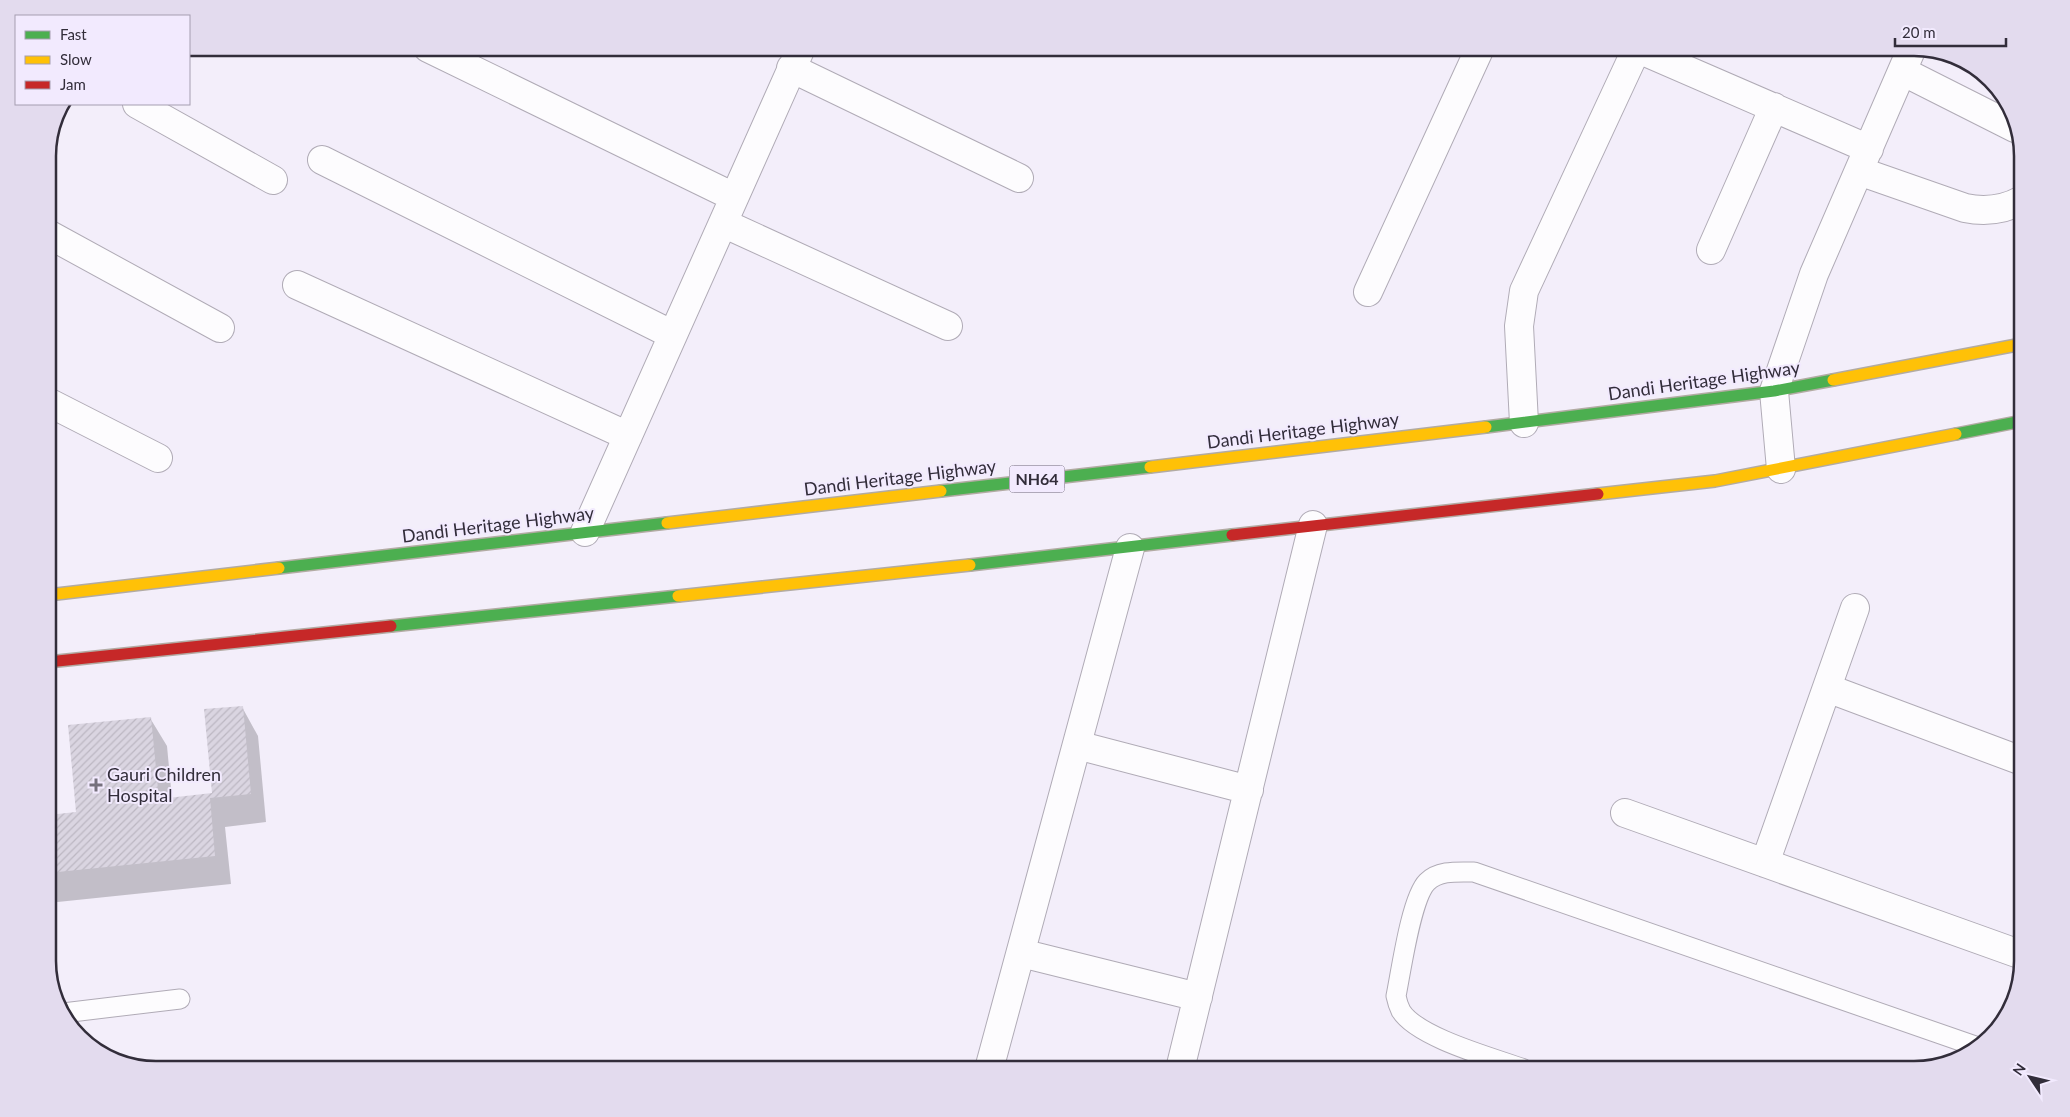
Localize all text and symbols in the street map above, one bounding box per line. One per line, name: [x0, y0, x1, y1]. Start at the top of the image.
legend: [15, 15, 190, 105]
scale bar: [1895, 15, 2006, 47]
text: 20 m: [1902, 23, 1936, 41]
text: Fast: [60, 25, 87, 43]
text: Slow: [60, 50, 92, 68]
text: Jam: [60, 75, 86, 93]
street label: Dandi Heritage Highway: [1607, 356, 1802, 404]
street label: Dandi Heritage Highway: [1206, 407, 1401, 453]
street label: Dandi Heritage Highway: [803, 454, 998, 500]
road number: NH64: [1010, 466, 1064, 492]
street label: Dandi Heritage Highway: [401, 501, 596, 547]
place label: Gauri Children Hospital: [107, 763, 221, 806]
marker: Gauri Children Hospital: [89, 778, 103, 792]
north arrow: [2005, 1052, 2055, 1102]
text: N: [2009, 1060, 2029, 1079]

